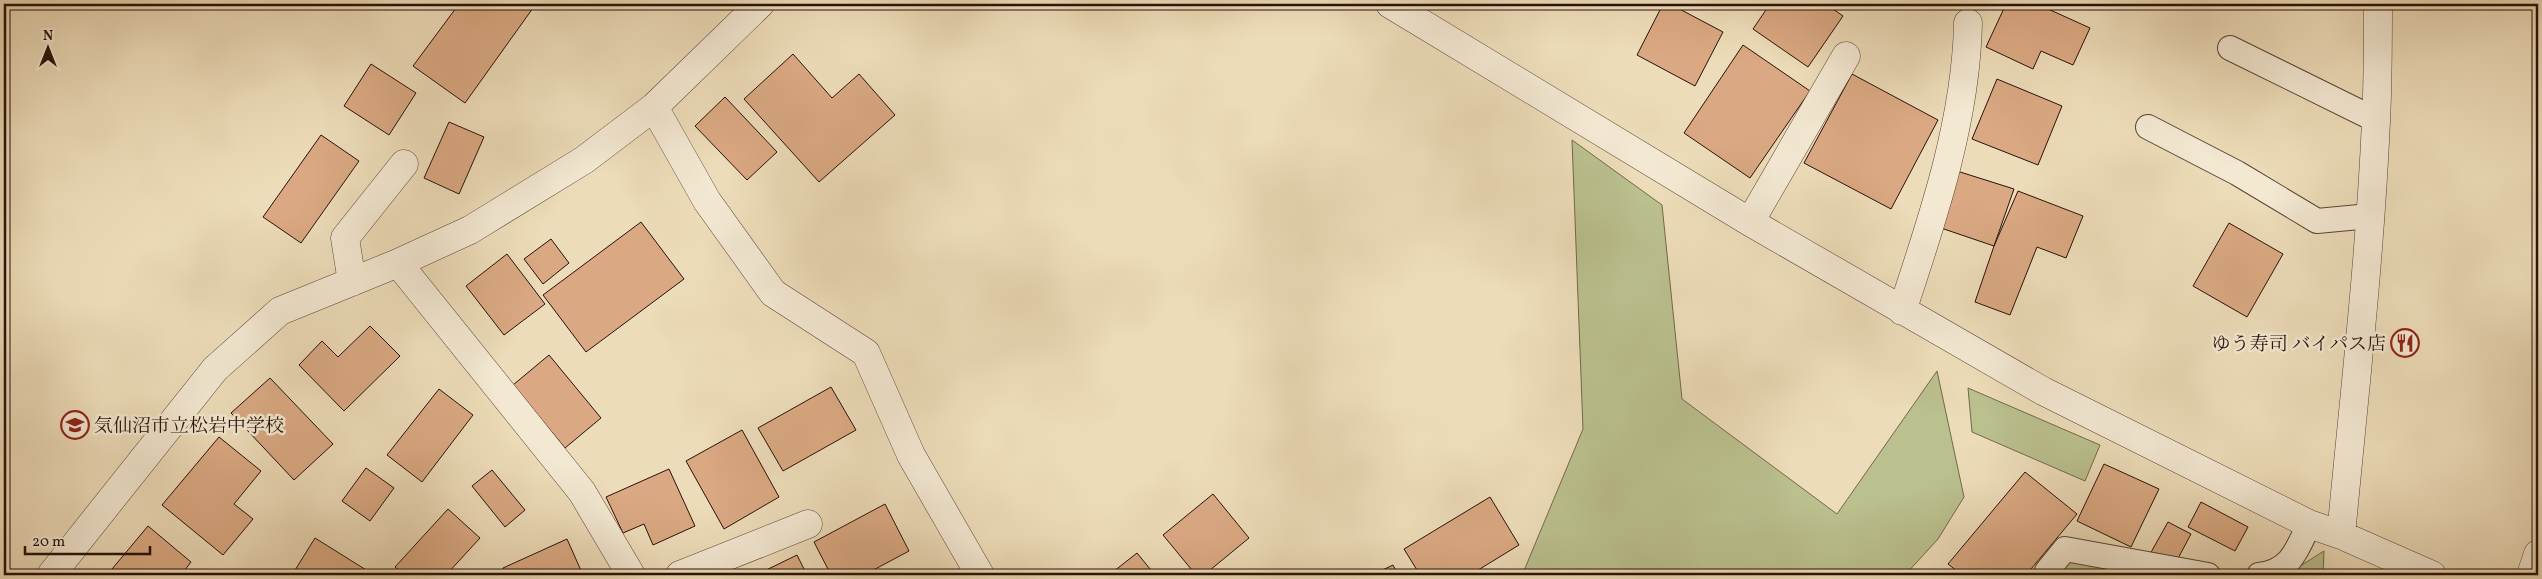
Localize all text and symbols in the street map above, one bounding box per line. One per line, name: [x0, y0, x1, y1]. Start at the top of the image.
north arrow: [22, 22, 72, 72]
text: N: [43, 27, 53, 46]
restaurant icon: ゆう寿司 バイパス店: [2390, 328, 2420, 358]
place label: ゆう寿司 バイパス店: [2212, 332, 2386, 358]
school or university icon: 気仙沼市立松岩中学校: [60, 410, 90, 440]
place label: 気仙沼市立松岩中学校: [94, 414, 284, 440]
scale bar: [25, 524, 150, 556]
text: 20 m: [32, 532, 65, 553]

